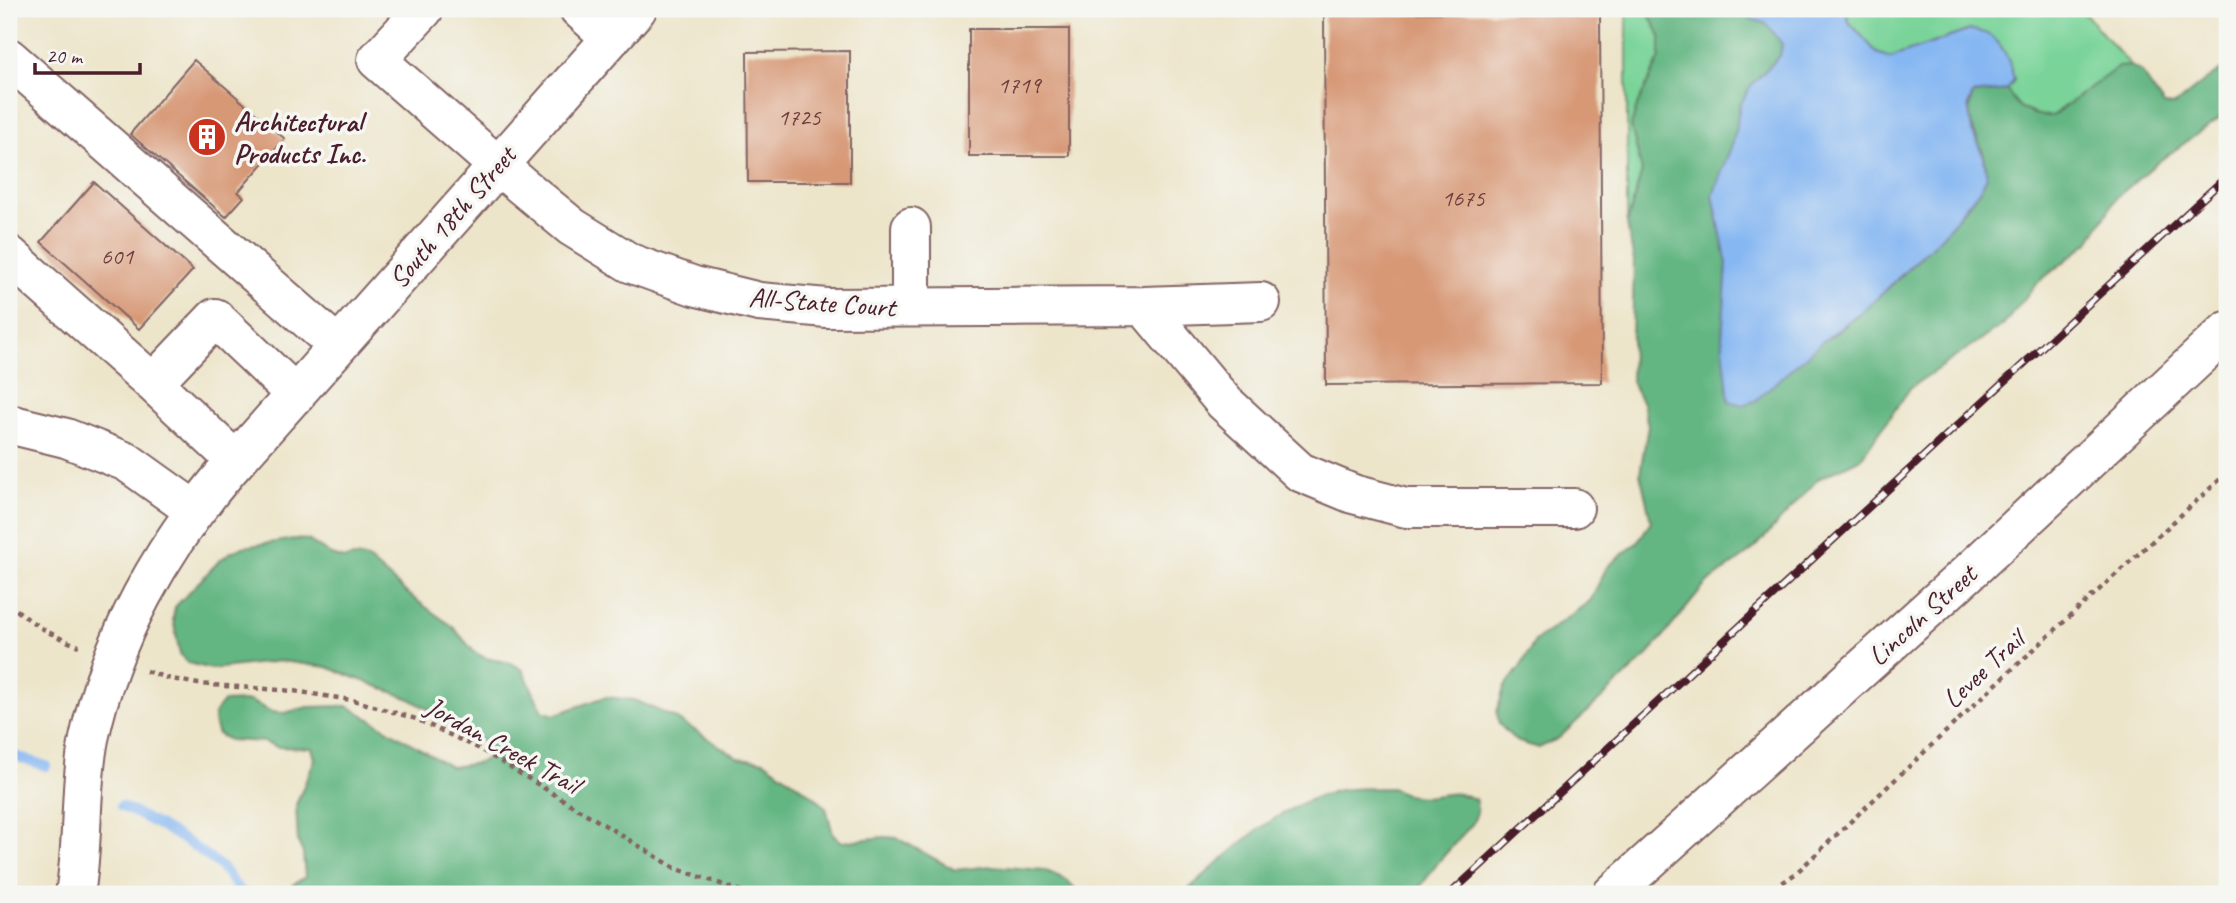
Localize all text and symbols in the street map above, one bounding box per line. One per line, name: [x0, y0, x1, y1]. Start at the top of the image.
scale bar: [35, 32, 140, 76]
text: 20 m: [46, 43, 84, 69]
house number: 1719: [997, 70, 1043, 100]
house number: 1725: [777, 102, 822, 132]
place label: Architectural Products Inc.: [234, 104, 367, 171]
building icon: Architectural Products Inc.: [186, 116, 228, 158]
street label: South 18th Street: [381, 137, 525, 295]
house number: 1675: [1441, 183, 1486, 213]
house number: 601: [101, 241, 134, 271]
street label: All-State Court: [748, 279, 899, 325]
street label: Lincoln Street: [1860, 555, 1986, 673]
street label: Levee Trail: [1935, 619, 2035, 716]
street label: Jordan Creek Trail: [418, 687, 591, 804]

